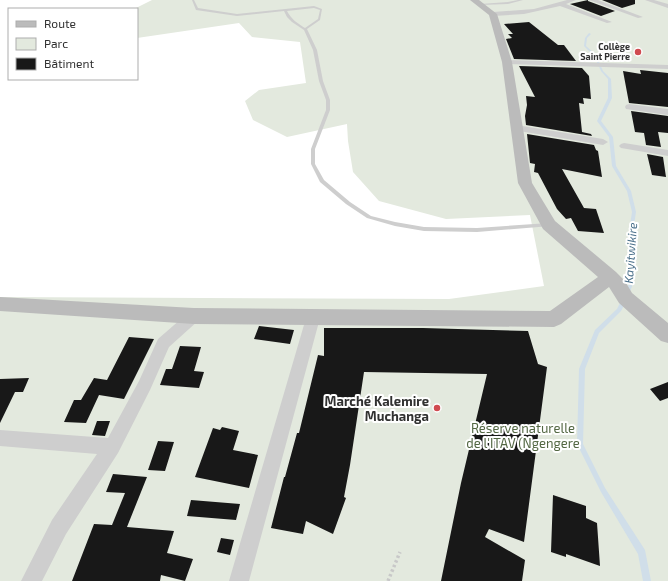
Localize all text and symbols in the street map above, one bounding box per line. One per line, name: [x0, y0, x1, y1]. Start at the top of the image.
legend: [8, 8, 138, 80]
text: Route: [44, 16, 76, 30]
text: Parc: [44, 36, 68, 50]
place label: Collège Saint Pierre: [580, 41, 630, 62]
marker: Collège Saint Pierre: [633, 47, 643, 57]
text: Bâtiment: [44, 56, 95, 70]
water label: Kayitwikire: [621, 221, 640, 284]
place label: Marché Kalemire Muchanga: [325, 393, 429, 424]
marker: Marché Kalemire Muchanga: [432, 403, 442, 413]
park label: Réserve naturelle de l'ITAV (Ngengere: [466, 420, 580, 451]

